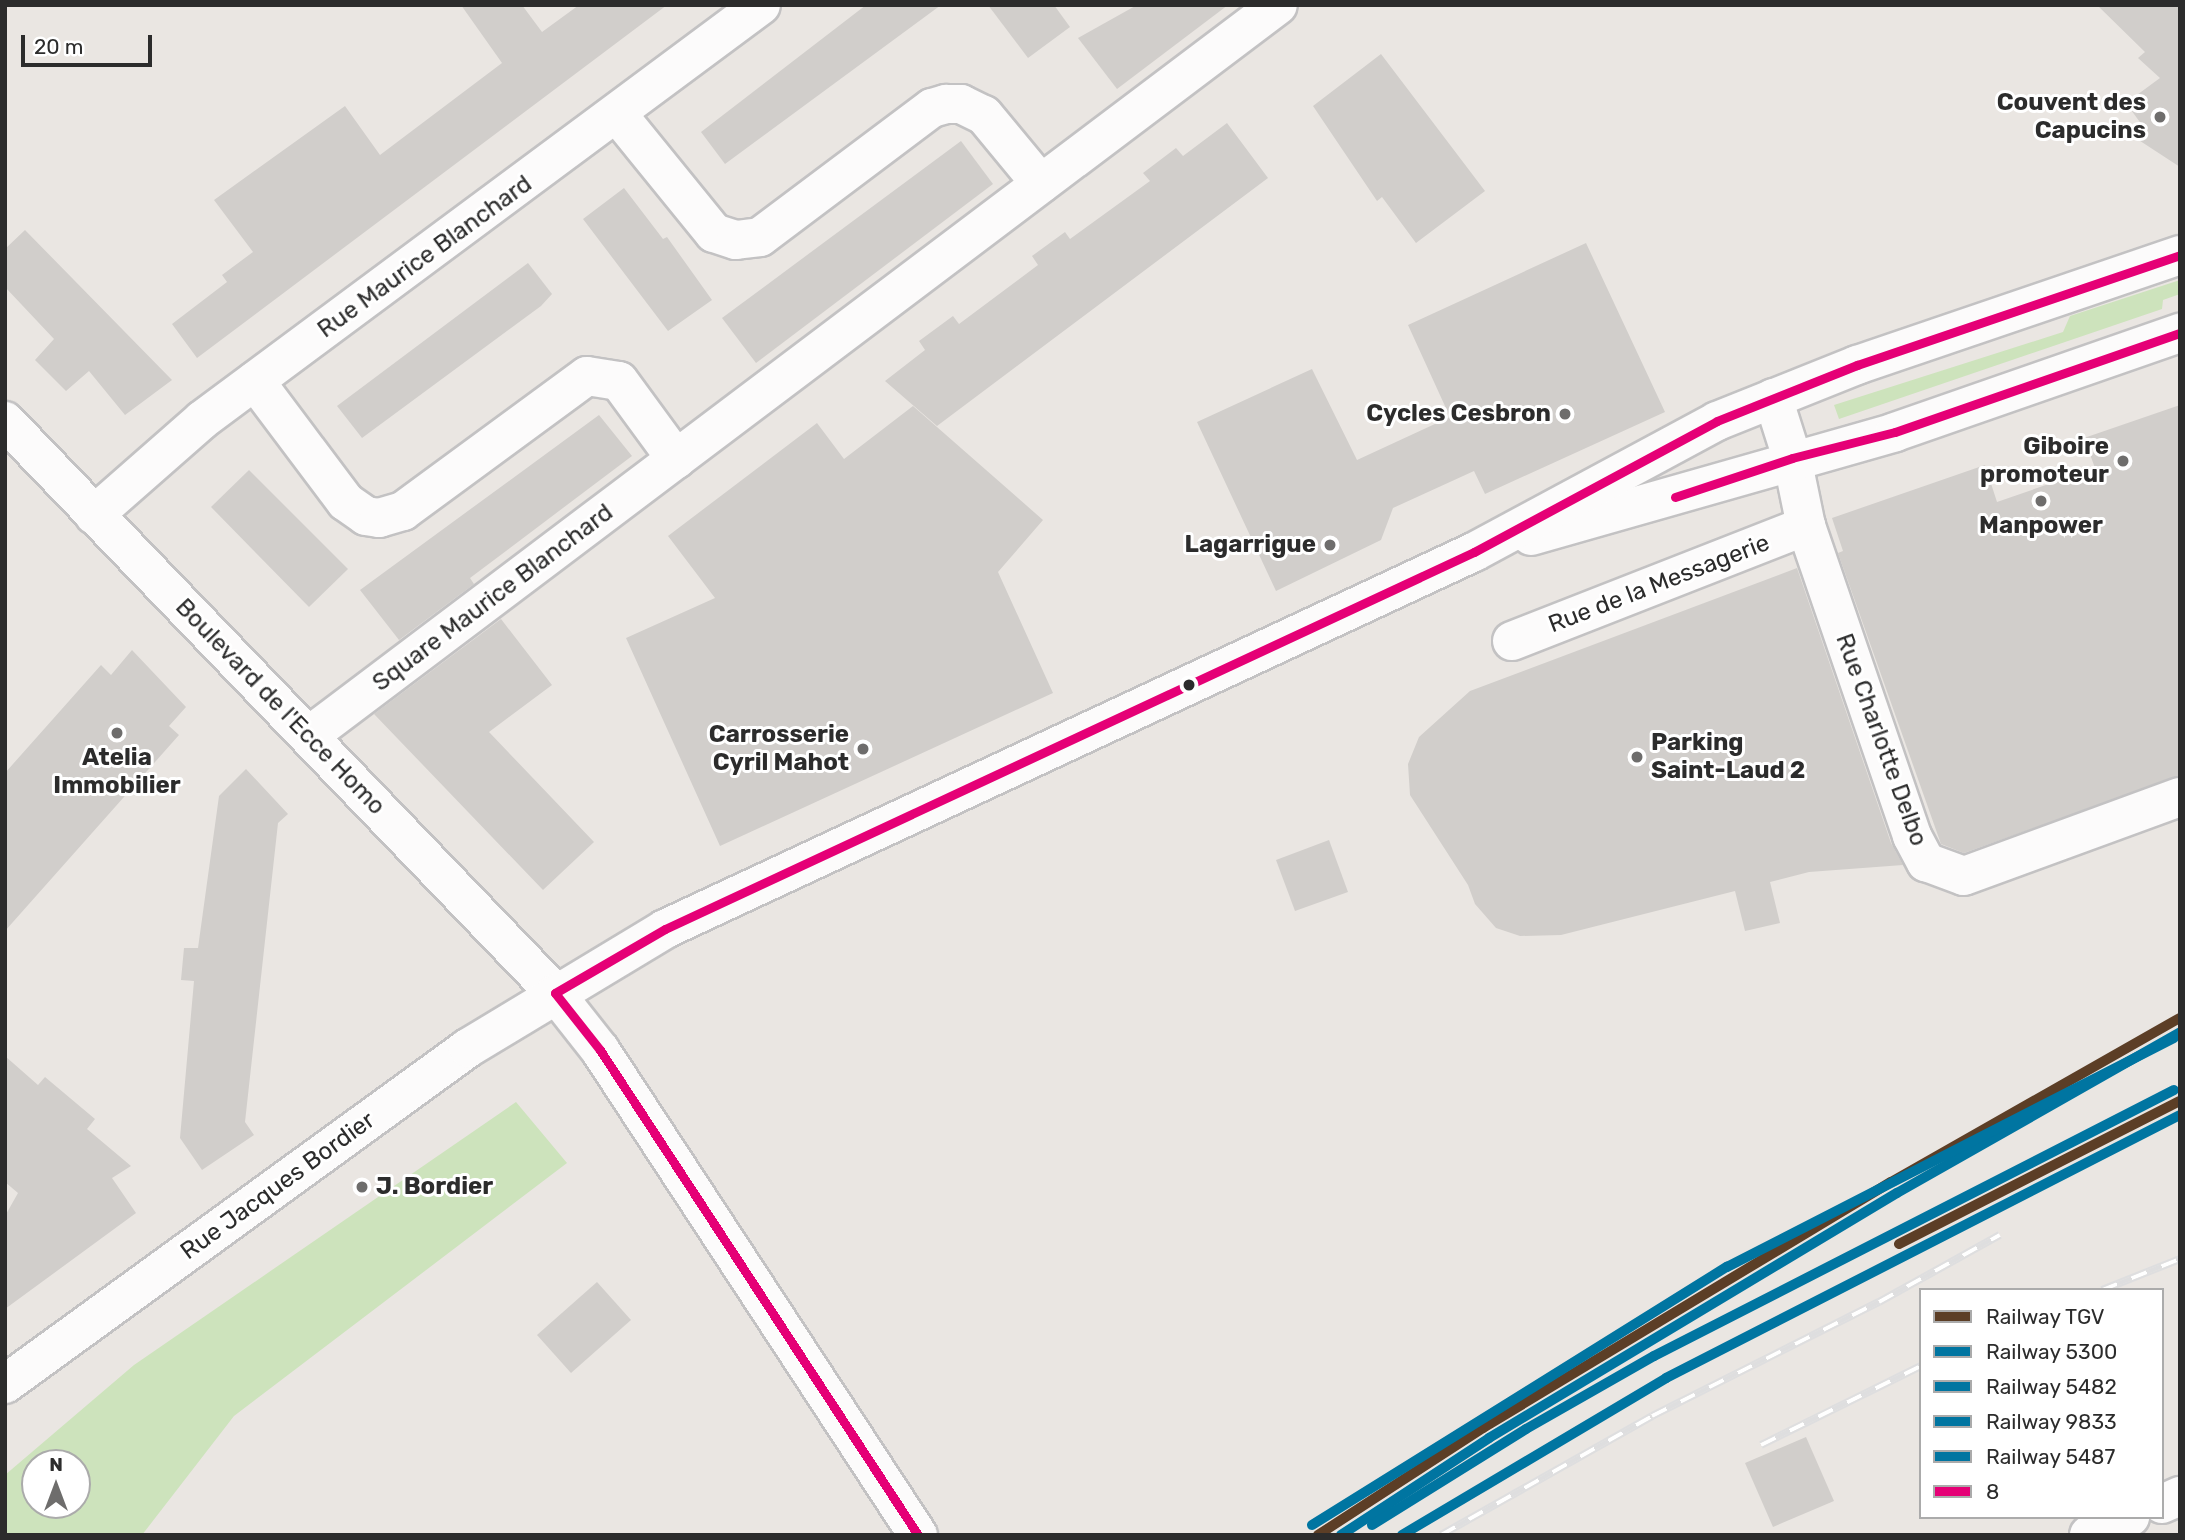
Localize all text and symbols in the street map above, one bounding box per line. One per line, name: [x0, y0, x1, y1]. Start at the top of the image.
scale bar: [24, 21, 156, 65]
text: 20 m: [34, 34, 83, 59]
place label: Couvent des Capucins: [1997, 89, 2146, 145]
marker: Couvent des Capucins: [2152, 109, 2168, 125]
street label: Rue Maurice Blanchard: [312, 170, 538, 344]
place label: Cycles Cesbron: [1366, 400, 1551, 428]
marker: Cycles Cesbron: [1557, 406, 1573, 422]
place label: Giboire promoteur: [1980, 433, 2109, 489]
marker: Giboire promoteur: [2115, 453, 2131, 469]
marker: Manpower: [2033, 493, 2049, 509]
street label: Square Maurice Blanchard: [367, 498, 619, 698]
place label: Manpower: [1979, 512, 2103, 540]
street label: Rue de la Messagerie: [1544, 529, 1774, 639]
place label: Lagarrigue: [1185, 531, 1316, 559]
marker: Lagarrigue: [1322, 537, 1338, 553]
street label: Boulevard de l'Ecce Homo: [169, 593, 391, 821]
street label: Rue Charlotte Delbo: [1829, 630, 1933, 850]
unlabelled marker: [1182, 678, 1196, 692]
place label: Carrosserie Cyril Mahot: [709, 721, 849, 777]
marker: Atelia Immobilier: [109, 725, 125, 741]
place label: Parking Saint-Laud 2: [1651, 729, 1805, 785]
marker: Carrosserie Cyril Mahot: [855, 741, 871, 757]
place label: Atelia Immobilier: [53, 744, 181, 800]
marker: Parking Saint-Laud 2: [1629, 749, 1645, 765]
street label: Rue Jacques Bordier: [175, 1106, 381, 1266]
place label: J. Bordier: [376, 1173, 493, 1201]
marker: J. Bordier: [354, 1179, 370, 1195]
legend: [1919, 1288, 2164, 1519]
text: Railway TGV: [1986, 1304, 2104, 1329]
text: Railway 5300: [1986, 1339, 2117, 1364]
text: Railway 5482: [1986, 1374, 2117, 1399]
text: Railway 9833: [1986, 1409, 2117, 1434]
text: Railway 5487: [1986, 1444, 2115, 1469]
north arrow: [21, 1449, 91, 1519]
text: N: [49, 1453, 63, 1476]
text: 8: [1986, 1479, 1999, 1504]

